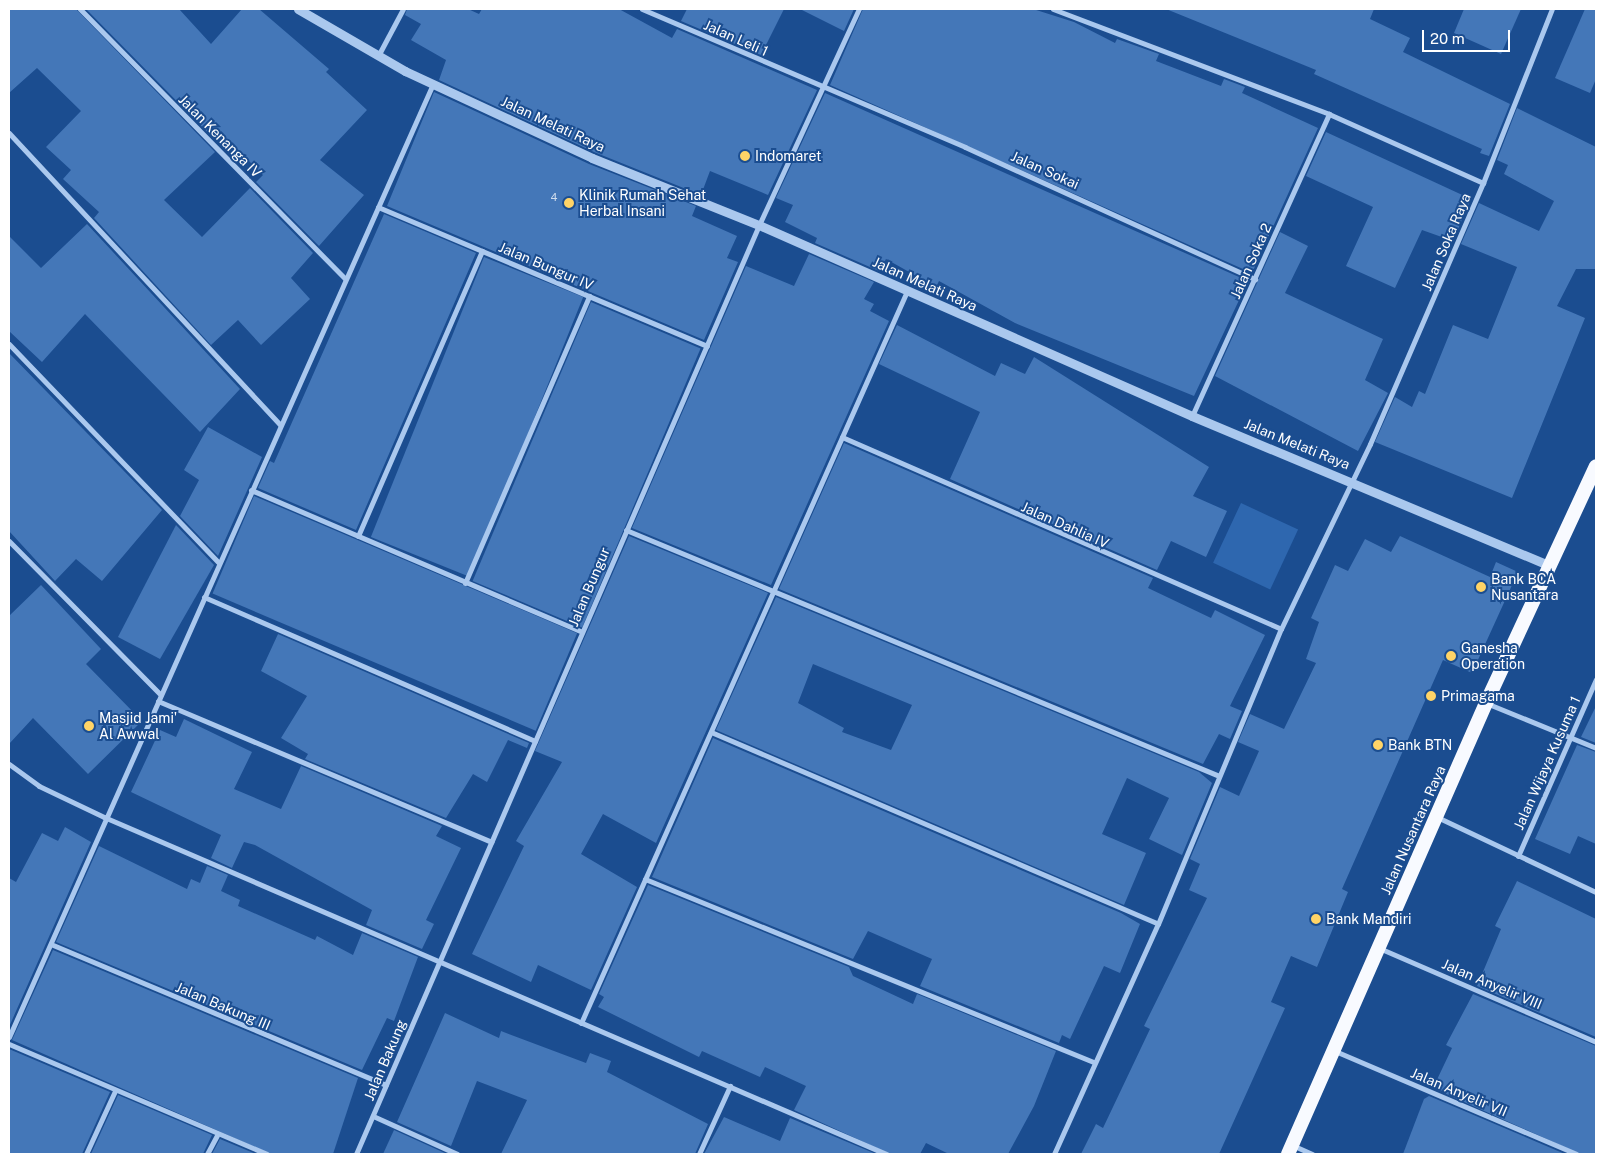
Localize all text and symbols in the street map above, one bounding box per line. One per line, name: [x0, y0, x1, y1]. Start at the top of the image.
street label: Jalan Leli 1: [701, 16, 771, 60]
scale bar: [1425, 20, 1512, 52]
text: 20 m: [1430, 30, 1465, 47]
street label: Jalan Kenanga IV: [175, 91, 265, 181]
street label: Jalan Melati Raya: [498, 93, 608, 155]
place label: Indomaret: [755, 148, 822, 164]
street label: Jalan Sokai: [1008, 148, 1082, 192]
marker: Indomaret: [739, 150, 751, 162]
place label: Klinik Rumah Sehat Herbal Insani: [579, 187, 706, 220]
house number: 4: [551, 190, 557, 204]
street label: Jalan Soka Raya: [1418, 191, 1474, 293]
marker: Klinik Rumah Sehat Herbal Insani: [563, 197, 575, 209]
street label: Jalan Soka 2: [1227, 221, 1275, 301]
street label: Jalan Bungur IV: [496, 238, 596, 294]
street label: Jalan Melati Raya: [870, 253, 980, 315]
street label: Jalan Melati Raya: [1242, 415, 1352, 473]
street label: Jalan Dahlia IV: [1019, 498, 1111, 552]
street label: Jalan Bungur: [565, 545, 613, 629]
place label: Bank BCA Nusantara: [1491, 571, 1558, 604]
marker: Bank BCA Nusantara: [1475, 581, 1487, 593]
place label: Ganesha Operation: [1461, 640, 1525, 672]
marker: Ganesha Operation: [1445, 650, 1457, 662]
place label: Primagama: [1441, 688, 1515, 704]
marker: Primagama: [1425, 690, 1437, 702]
street label: Jalan Wijaya Kusuma 1: [1510, 694, 1584, 832]
place label: Masjid Jami' Al Awwal: [99, 710, 177, 742]
marker: Masjid Jami' Al Awwal: [83, 720, 95, 732]
place label: Bank BTN: [1388, 737, 1452, 753]
marker: Bank BTN: [1372, 739, 1384, 751]
street label: Jalan Nusantara Raya: [1377, 763, 1449, 897]
place label: Bank Mandiri: [1326, 911, 1412, 927]
marker: Bank Mandiri: [1310, 913, 1322, 925]
street label: Jalan Anyelir VIII: [1439, 955, 1545, 1013]
street label: Jalan Bakung III: [173, 978, 273, 1034]
street label: Jalan Bakung: [360, 1017, 410, 1103]
street label: Jalan Anyelir VII: [1408, 1064, 1510, 1120]

